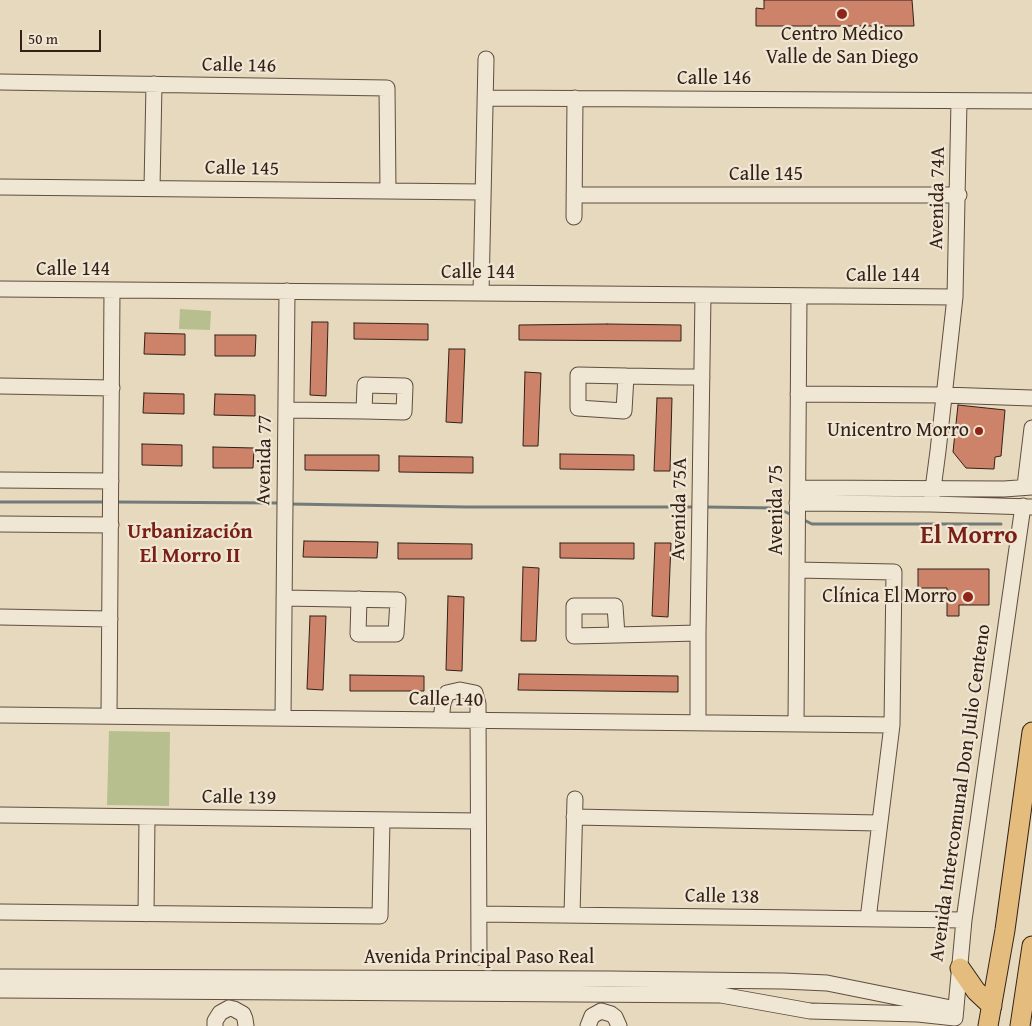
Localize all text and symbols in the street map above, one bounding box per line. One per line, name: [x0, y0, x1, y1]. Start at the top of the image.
marker: Centro Médico Valle de San Diego: [835, 7, 849, 21]
scale bar: [22, 20, 104, 52]
place label: Centro Médico Valle de San Diego: [765, 23, 919, 70]
text: 50 m: [28, 28, 58, 49]
street label: Calle 146: [202, 53, 276, 79]
street label: Calle 146: [677, 67, 751, 91]
street label: Avenida 74A: [925, 146, 951, 250]
street label: Calle 145: [205, 156, 279, 182]
street label: Calle 145: [729, 163, 803, 187]
street label: Calle 144: [36, 258, 110, 282]
street label: Calle 144: [441, 261, 515, 285]
street label: Calle 144: [846, 264, 920, 288]
street label: Avenida 77: [252, 414, 278, 506]
place label: Unicentro Morro: [827, 419, 969, 443]
marker: Unicentro Morro: [973, 425, 985, 437]
street label: Avenida 75A: [667, 457, 693, 561]
street label: Avenida 75: [765, 465, 789, 555]
district label: Urbanización El Morro II: [127, 520, 253, 570]
district label: El Morro: [920, 522, 1018, 552]
place label: Clínica El Morro: [822, 585, 957, 609]
marker: Clínica El Morro: [961, 590, 975, 604]
street label: Avenida Intercomunal Don Julio Centeno: [925, 623, 997, 963]
street label: Calle 140: [409, 687, 483, 713]
street label: Calle 139: [202, 785, 276, 811]
street label: Calle 138: [685, 884, 759, 910]
street label: Avenida Principal Paso Real: [364, 946, 594, 970]

